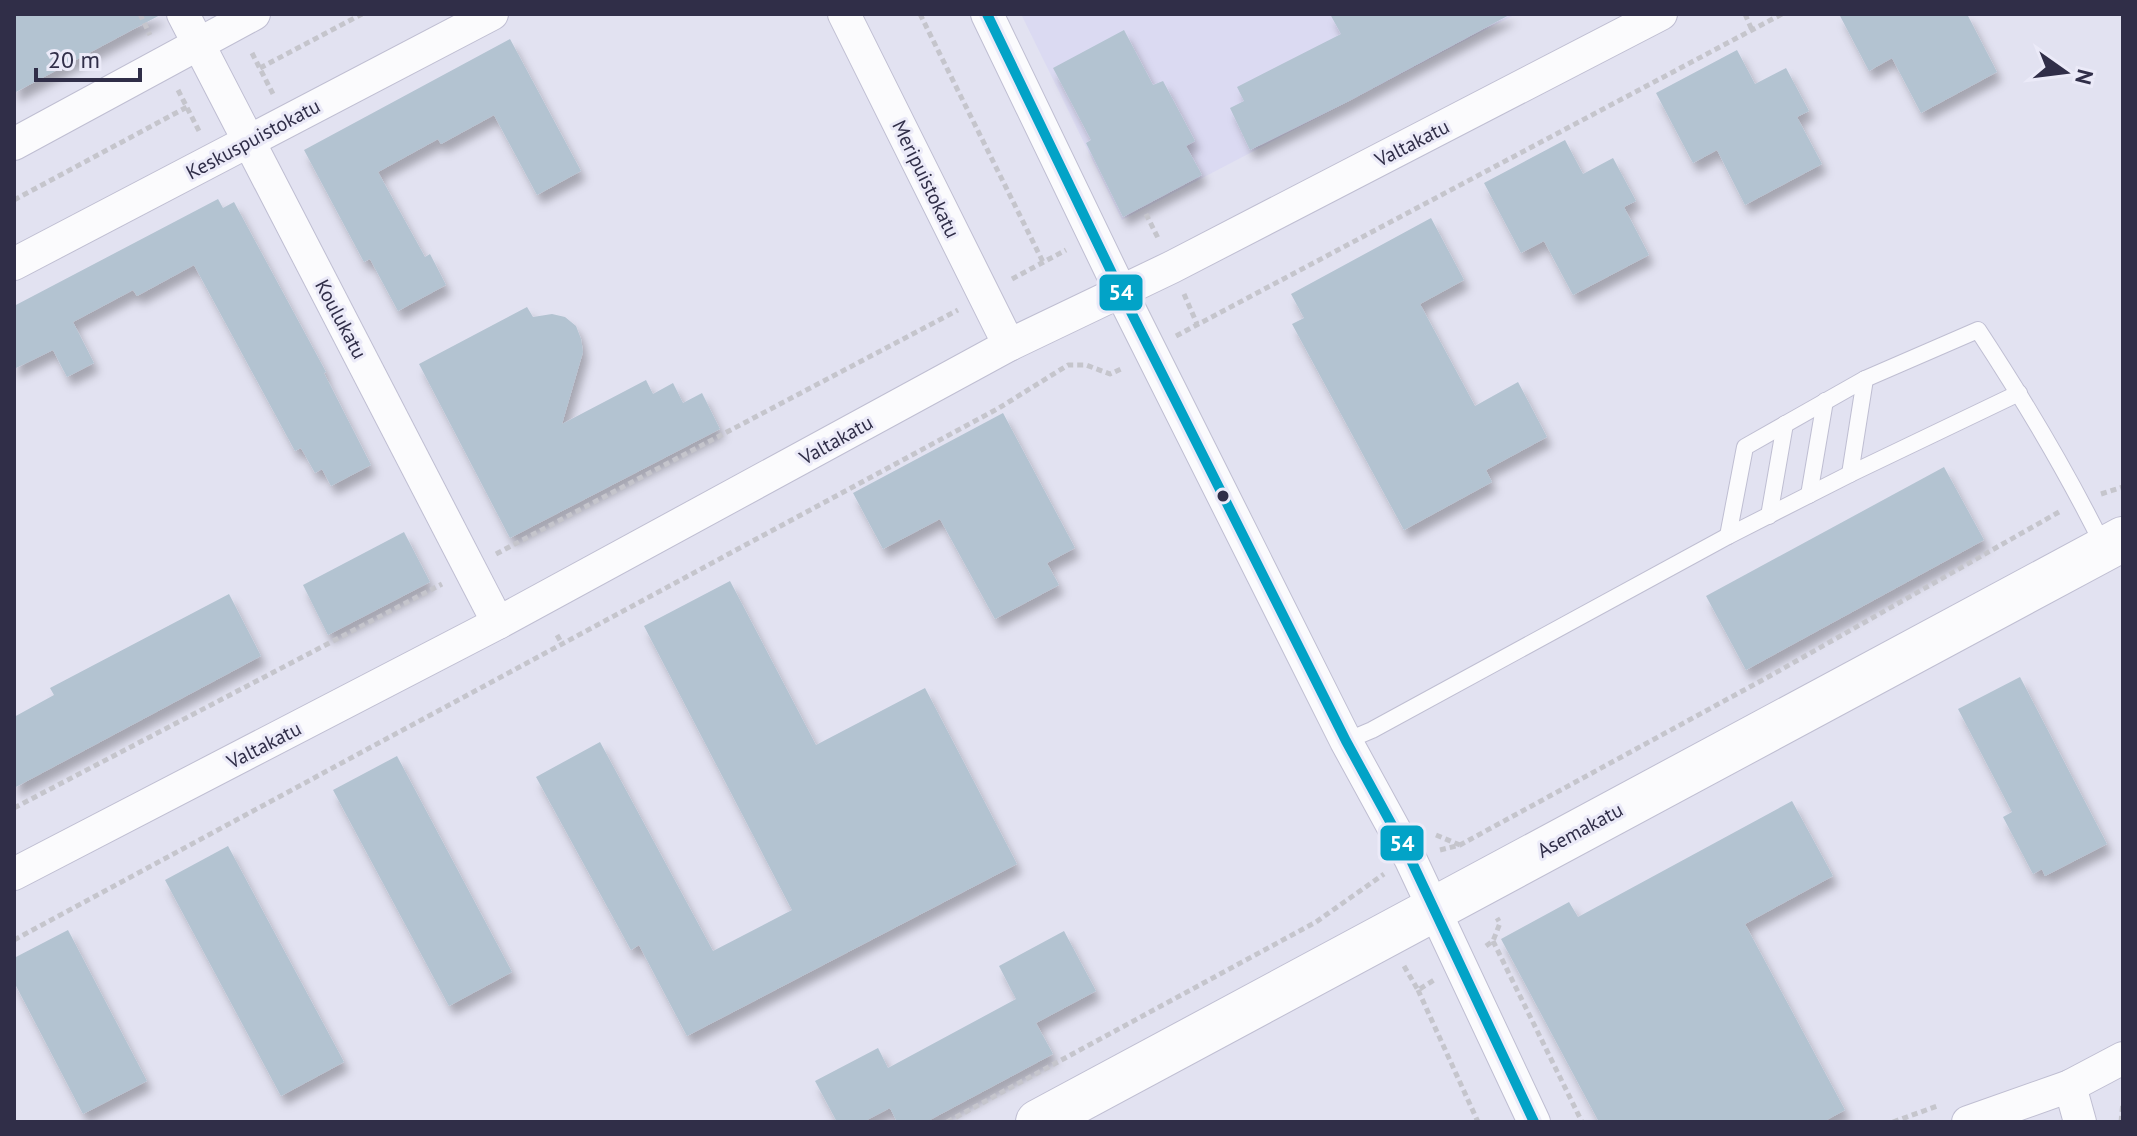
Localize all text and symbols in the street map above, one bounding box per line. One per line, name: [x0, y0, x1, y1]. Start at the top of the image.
scale bar: [36, 32, 140, 82]
north arrow: [2025, 32, 2105, 112]
text: 20 m: [48, 44, 100, 75]
text: N: [2069, 66, 2100, 87]
street label: Keskuspuistokatu: [181, 93, 325, 185]
street label: Valtakatu: [1370, 113, 1453, 173]
street label: Meripuistokatu: [886, 116, 966, 242]
line badge: 54: [1098, 273, 1144, 312]
street label: Koulukatu: [309, 275, 373, 363]
text: 54: [1109, 278, 1134, 306]
street label: Valtakatu: [794, 409, 877, 471]
unlabelled marker: [1215, 488, 1231, 504]
street label: Valtakatu: [222, 715, 305, 775]
street label: Asemakatu: [1533, 797, 1627, 863]
line badge: 54: [1379, 824, 1425, 862]
text: 54: [1390, 829, 1415, 857]

